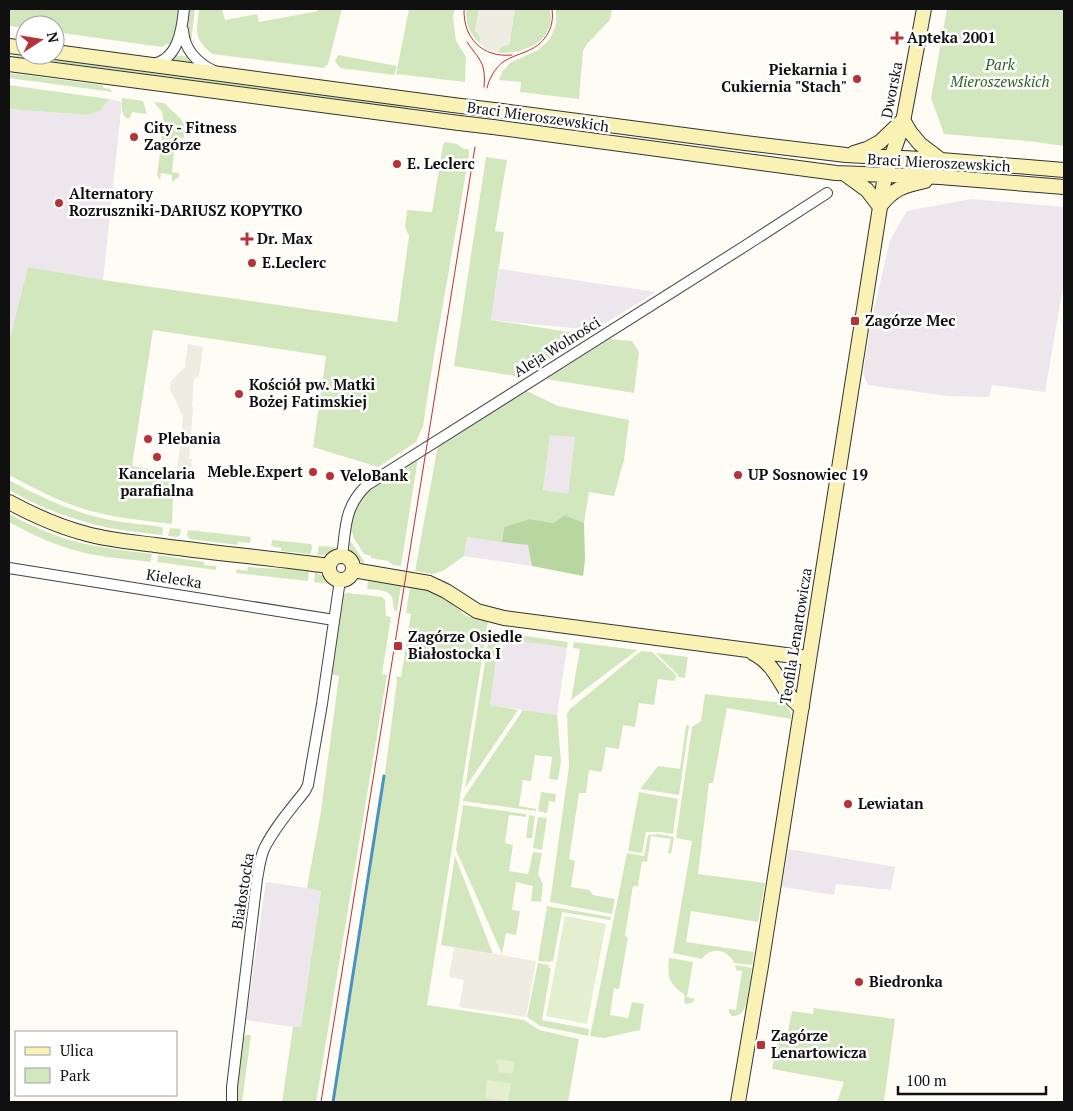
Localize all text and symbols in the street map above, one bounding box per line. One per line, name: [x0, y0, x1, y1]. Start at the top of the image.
north arrow: [15, 15, 65, 65]
place label: Apteka 2001: [907, 27, 996, 47]
text: N: [43, 30, 64, 45]
marker: Apteka 2001: [891, 32, 903, 44]
park label: Park Mieroszewskich: [949, 54, 1050, 91]
place label: Piekarnia i Cukiernia "Stach": [721, 59, 847, 96]
street label: Dworska: [876, 59, 906, 120]
marker: Piekarnia i Cukiernia "Stach": [851, 73, 863, 85]
street label: Braci Mieroszewskich: [466, 96, 611, 136]
place label: City - Fitness Zagórze: [144, 117, 237, 154]
marker: City - Fitness Zagórze: [128, 131, 140, 143]
street label: Braci Mieroszewskich: [867, 148, 1011, 176]
place label: E. Leclerc: [407, 153, 475, 173]
marker: E. Leclerc: [391, 158, 403, 170]
place label: Alternatory Rozruszniki-DARIUSZ KOPYTKO: [69, 183, 302, 220]
marker: Alternatory Rozruszniki-DARIUSZ KOPYTKO: [53, 197, 65, 209]
place label: Dr. Max: [257, 228, 313, 248]
marker: Dr. Max: [241, 233, 253, 245]
place label: E.Leclerc: [262, 252, 326, 272]
marker: E.Leclerc: [246, 257, 258, 269]
place label: Zagórze Mec: [865, 310, 955, 330]
street label: Aleja Wolności: [509, 311, 604, 381]
marker: Zagórze Mec: [849, 315, 861, 327]
place label: Kościół pw. Matki Bożej Fatimskiej: [249, 374, 375, 411]
marker: Kościół pw. Matki Bożej Fatimskiej: [233, 388, 245, 400]
place label: Plebania: [158, 428, 221, 448]
marker: Plebania: [142, 433, 154, 445]
marker: Kancelaria parafialna: [151, 451, 163, 463]
place label: Meble.Expert: [208, 461, 303, 481]
place label: Kancelaria parafialna: [119, 463, 196, 500]
place label: UP Sosnowiec 19: [748, 464, 868, 484]
place label: VeloBank: [340, 465, 408, 485]
marker: Meble.Expert: [307, 466, 319, 478]
marker: UP Sosnowiec 19: [732, 469, 744, 481]
marker: VeloBank: [324, 470, 336, 482]
street label: Kielecka: [145, 564, 204, 592]
street label: Teofila Lenartowicza: [774, 566, 816, 705]
place label: Zagórze Osiedle Białostocka I: [408, 626, 522, 663]
marker: Zagórze Osiedle Białostocka I: [392, 640, 404, 652]
place label: Lewiatan: [858, 793, 924, 813]
marker: Lewiatan: [842, 798, 854, 810]
street label: Białostocka: [226, 851, 258, 931]
place label: Biedronka: [869, 971, 944, 991]
marker: Biedronka: [853, 976, 865, 988]
place label: Zagórze Lenartowicza: [771, 1025, 868, 1062]
legend: [15, 1031, 178, 1096]
marker: Zagórze Lenartowicza: [755, 1039, 767, 1051]
text: Ulica: [60, 1040, 94, 1060]
scale bar: [898, 1064, 1046, 1096]
text: Park: [60, 1065, 90, 1085]
text: 100 m: [906, 1070, 947, 1090]

